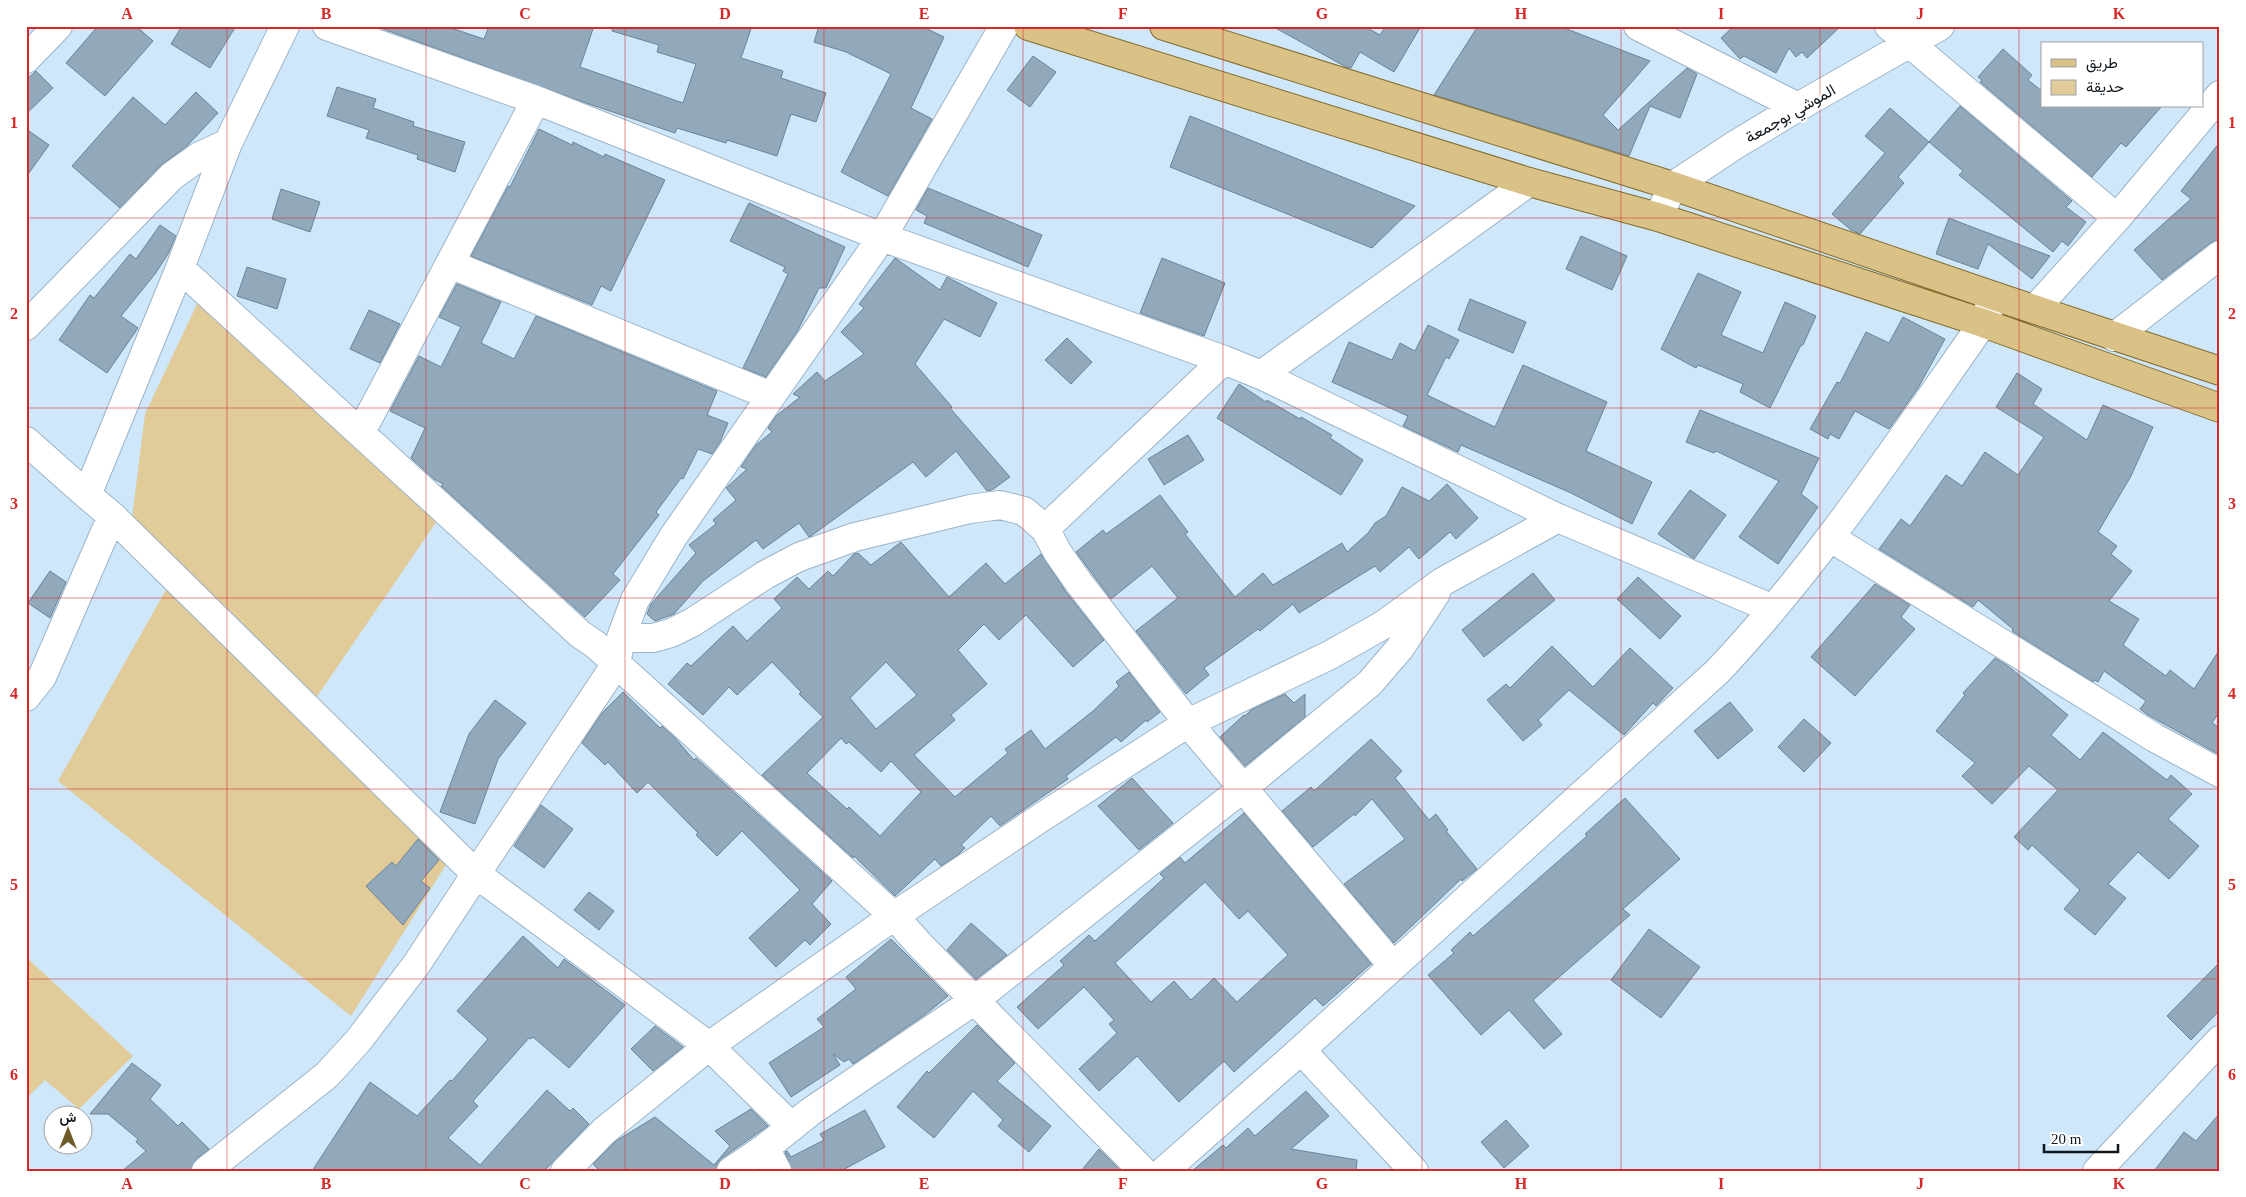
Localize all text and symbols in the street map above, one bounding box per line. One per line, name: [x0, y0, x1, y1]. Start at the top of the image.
text: A: [121, 5, 133, 22]
text: B: [321, 5, 332, 22]
text: C: [519, 5, 531, 22]
text: D: [719, 5, 731, 22]
text: E: [919, 5, 929, 22]
text: F: [1118, 5, 1128, 22]
text: G: [1316, 5, 1329, 22]
text: H: [1515, 5, 1528, 22]
text: I: [1718, 5, 1724, 22]
text: J: [1916, 5, 1924, 22]
text: K: [2113, 5, 2126, 22]
legend: [2041, 42, 2204, 108]
text: طريق: [2086, 55, 2118, 73]
text: حديقة: [2086, 79, 2124, 96]
street label: الموشي بوجمعة: [1742, 81, 1841, 150]
text: 1: [10, 114, 18, 131]
text: 1: [2228, 114, 2236, 131]
text: 2: [10, 305, 18, 322]
text: 2: [2228, 305, 2236, 322]
text: 3: [10, 495, 18, 512]
text: 3: [2228, 495, 2236, 512]
text: 4: [10, 685, 18, 702]
text: 4: [2228, 685, 2236, 702]
text: 5: [10, 876, 18, 893]
text: 5: [2228, 876, 2236, 893]
text: 6: [10, 1066, 18, 1083]
text: 6: [2228, 1066, 2236, 1083]
north arrow: [42, 1104, 92, 1154]
text: ش: [60, 1110, 77, 1126]
scale bar: [2044, 1122, 2117, 1154]
text: 20 m: [2051, 1131, 2082, 1147]
text: A: [121, 1175, 133, 1192]
text: B: [321, 1175, 332, 1192]
text: C: [519, 1175, 531, 1192]
text: D: [719, 1175, 731, 1192]
text: E: [919, 1175, 929, 1192]
text: F: [1118, 1175, 1128, 1192]
text: G: [1316, 1175, 1329, 1192]
text: H: [1515, 1175, 1528, 1192]
text: I: [1718, 1175, 1724, 1192]
text: J: [1916, 1175, 1924, 1192]
text: K: [2113, 1175, 2126, 1192]

